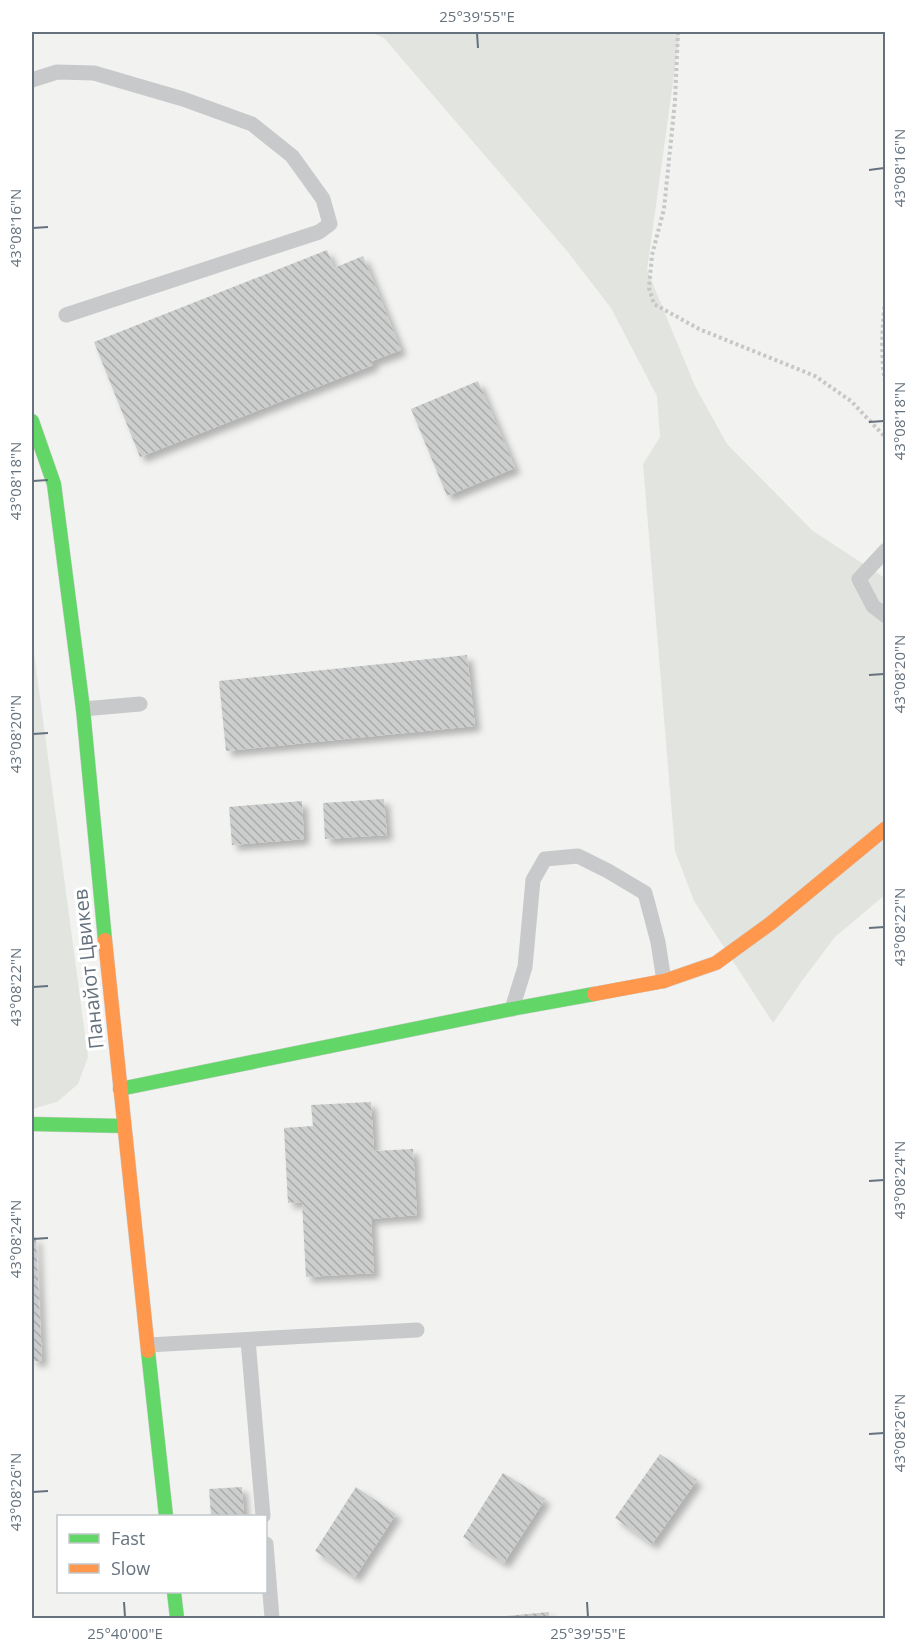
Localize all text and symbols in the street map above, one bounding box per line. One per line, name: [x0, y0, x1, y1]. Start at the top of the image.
text: 25°39'55"E: [439, 6, 515, 26]
text: 43°08'16"N: [889, 129, 909, 207]
text: 43°08'16"N: [5, 189, 25, 267]
text: 43°08'18"N: [889, 382, 909, 460]
text: 43°08'18"N: [5, 442, 25, 520]
text: 43°08'20"N: [889, 635, 909, 713]
text: 43°08'20"N: [5, 695, 25, 773]
street label: Панайот Цвикев: [66, 888, 110, 1050]
text: 43°08'22"N: [889, 888, 909, 966]
text: 43°08'22"N: [5, 948, 25, 1026]
text: 43°08'24"N: [889, 1141, 909, 1219]
text: 43°08'24"N: [5, 1200, 25, 1278]
text: 43°08'26"N: [889, 1394, 909, 1472]
text: 43°08'26"N: [5, 1453, 25, 1531]
legend: [57, 1515, 267, 1593]
text: Fast: [111, 1526, 145, 1550]
text: Slow: [111, 1556, 150, 1580]
text: 25°40'00"E: [87, 1623, 163, 1643]
text: 25°39'55"E: [550, 1623, 626, 1643]

